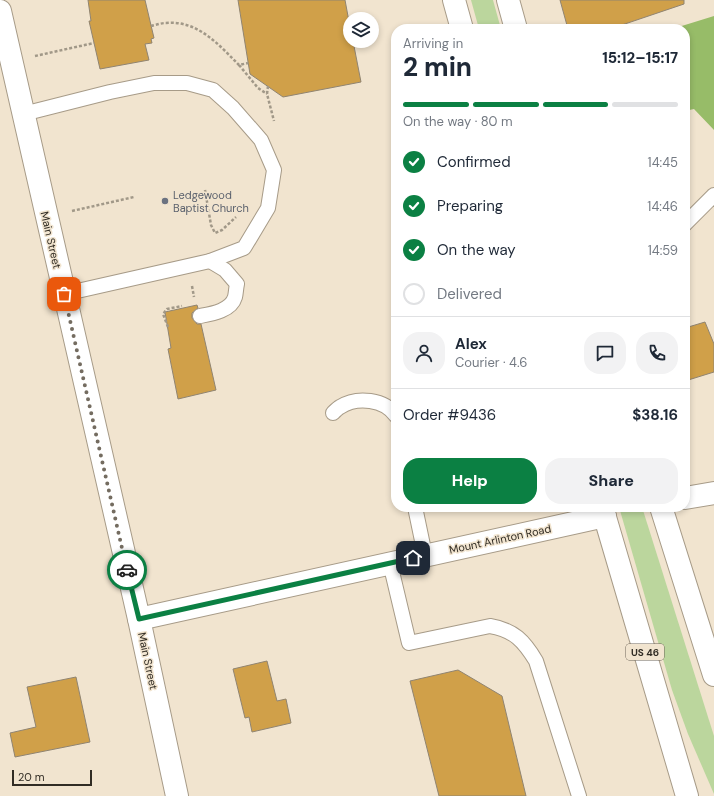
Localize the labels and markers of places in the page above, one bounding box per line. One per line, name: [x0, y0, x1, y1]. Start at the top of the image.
place label: Ledgewood Baptist Church: [173, 188, 249, 215]
marker: Ledgewood Baptist Church: [160, 196, 170, 206]
pin: [47, 277, 81, 311]
pin: [396, 541, 430, 575]

